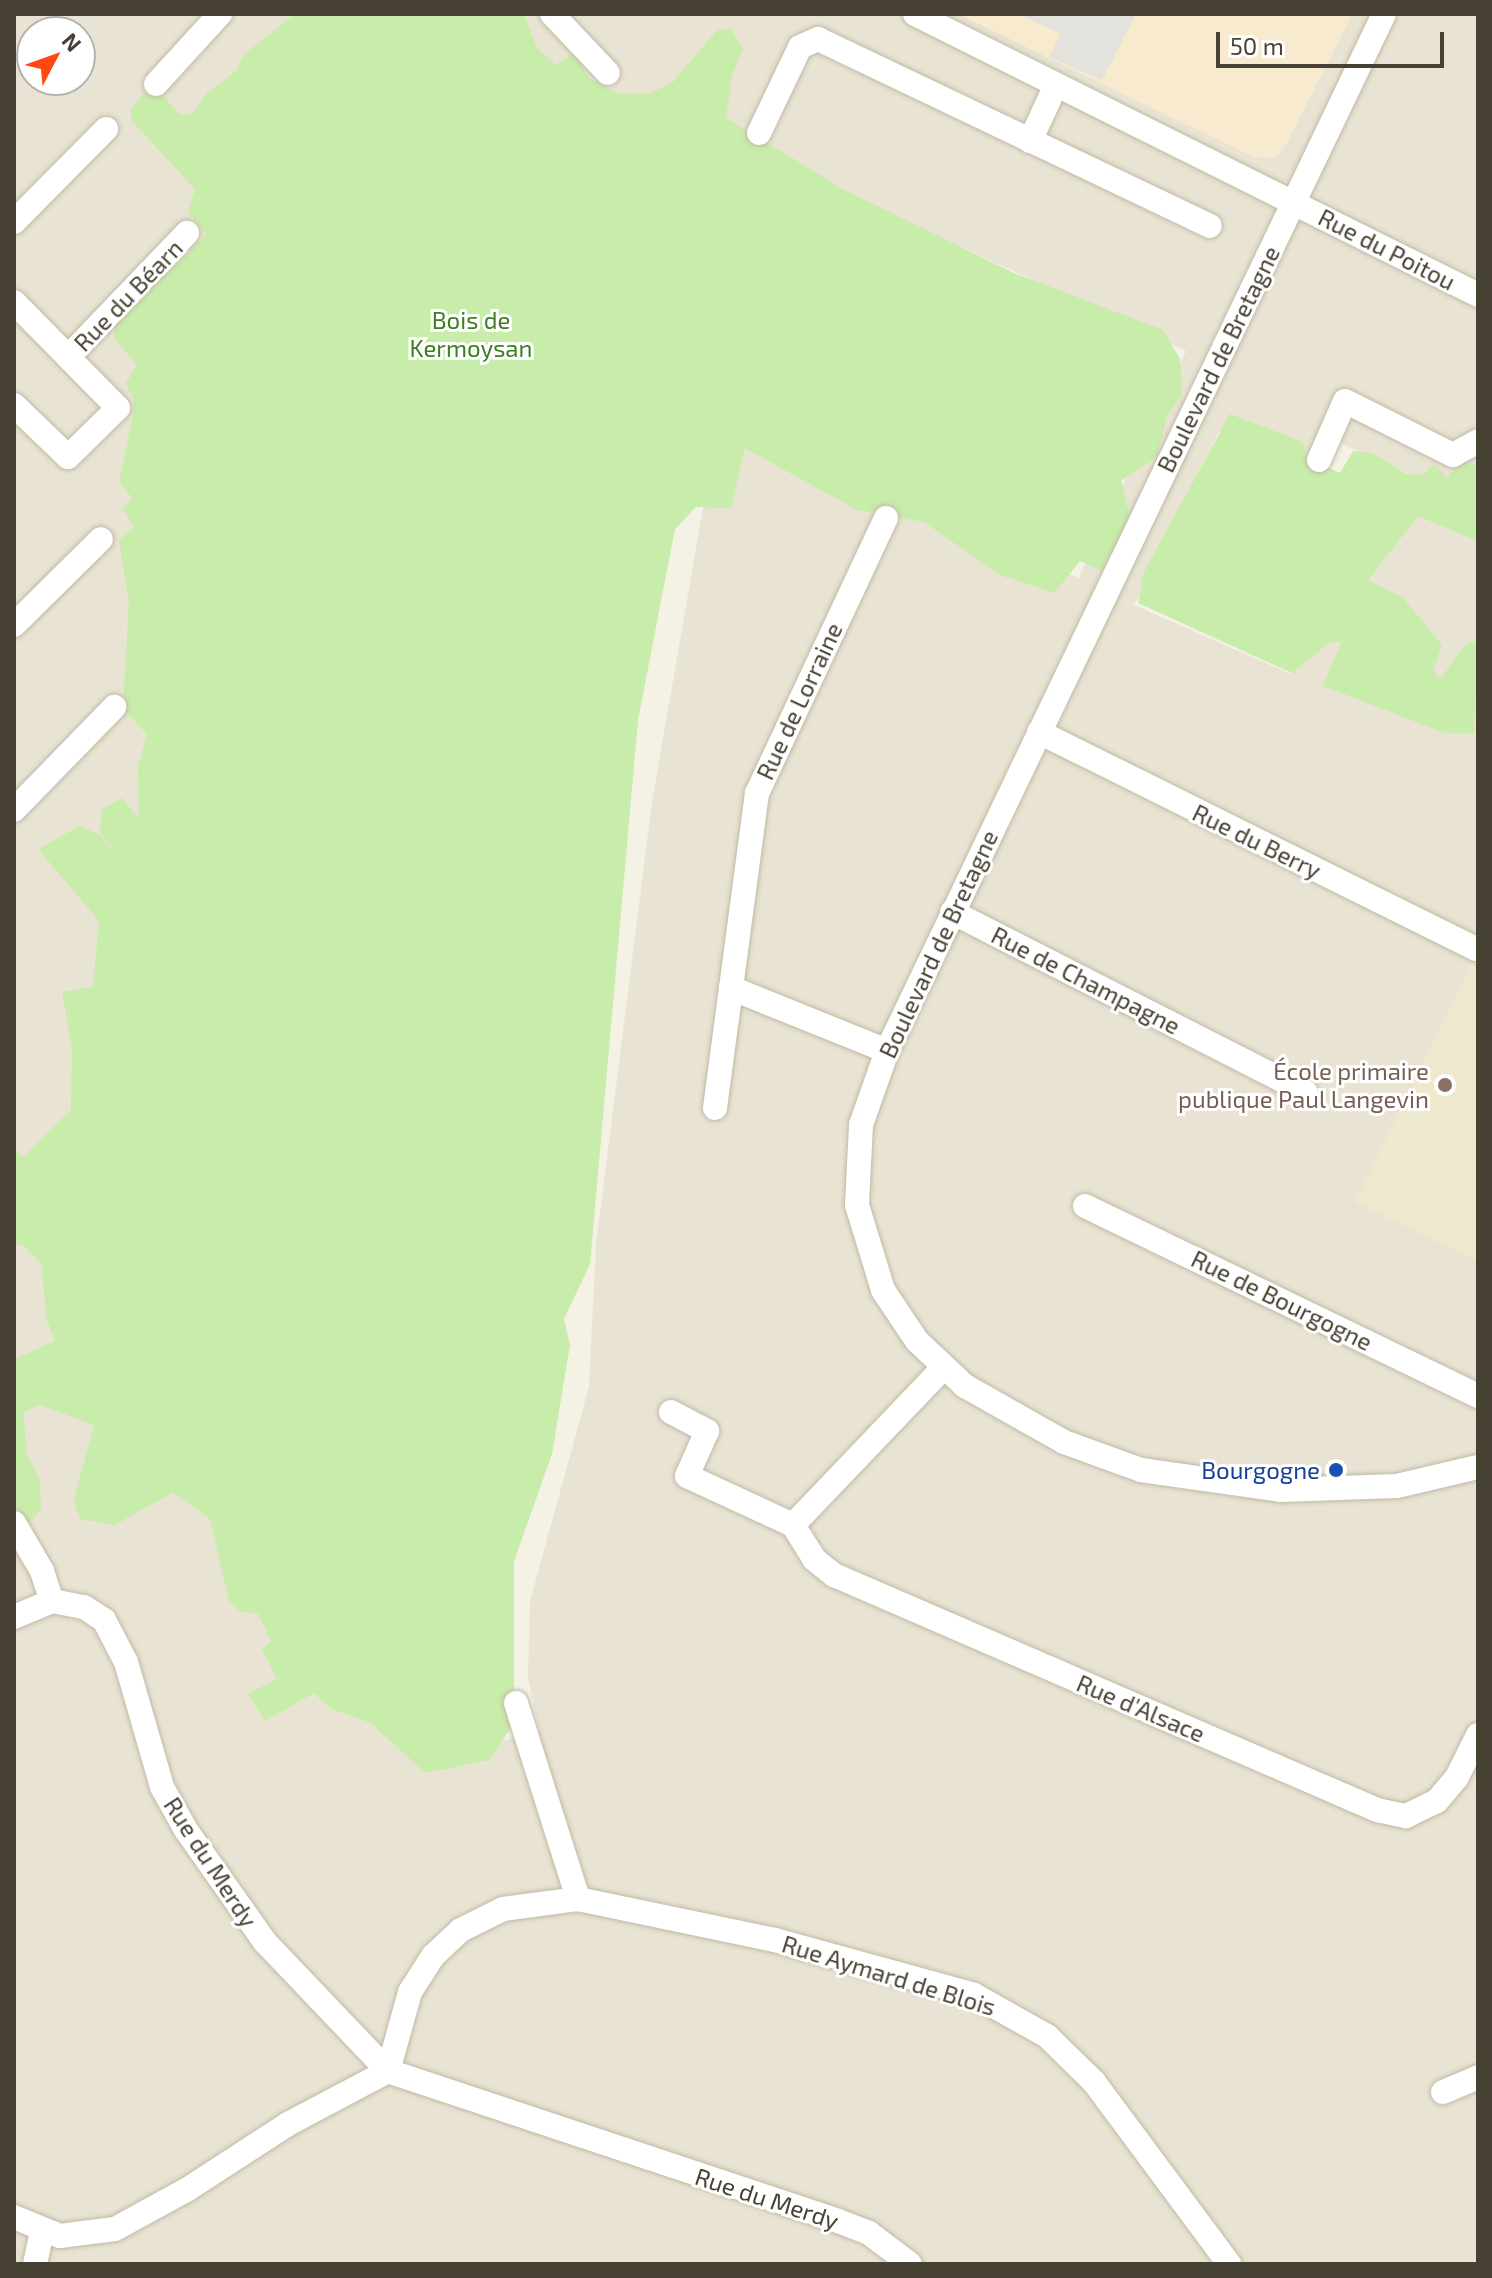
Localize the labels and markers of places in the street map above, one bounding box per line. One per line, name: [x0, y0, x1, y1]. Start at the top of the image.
place label: École primaire publique Paul Langevin: [1177, 1057, 1429, 1113]
marker: École primaire publique Paul Langevin: [1436, 1076, 1454, 1094]
place label: Bourgogne: [1201, 1456, 1320, 1484]
marker: Bourgogne: [1327, 1461, 1345, 1479]

